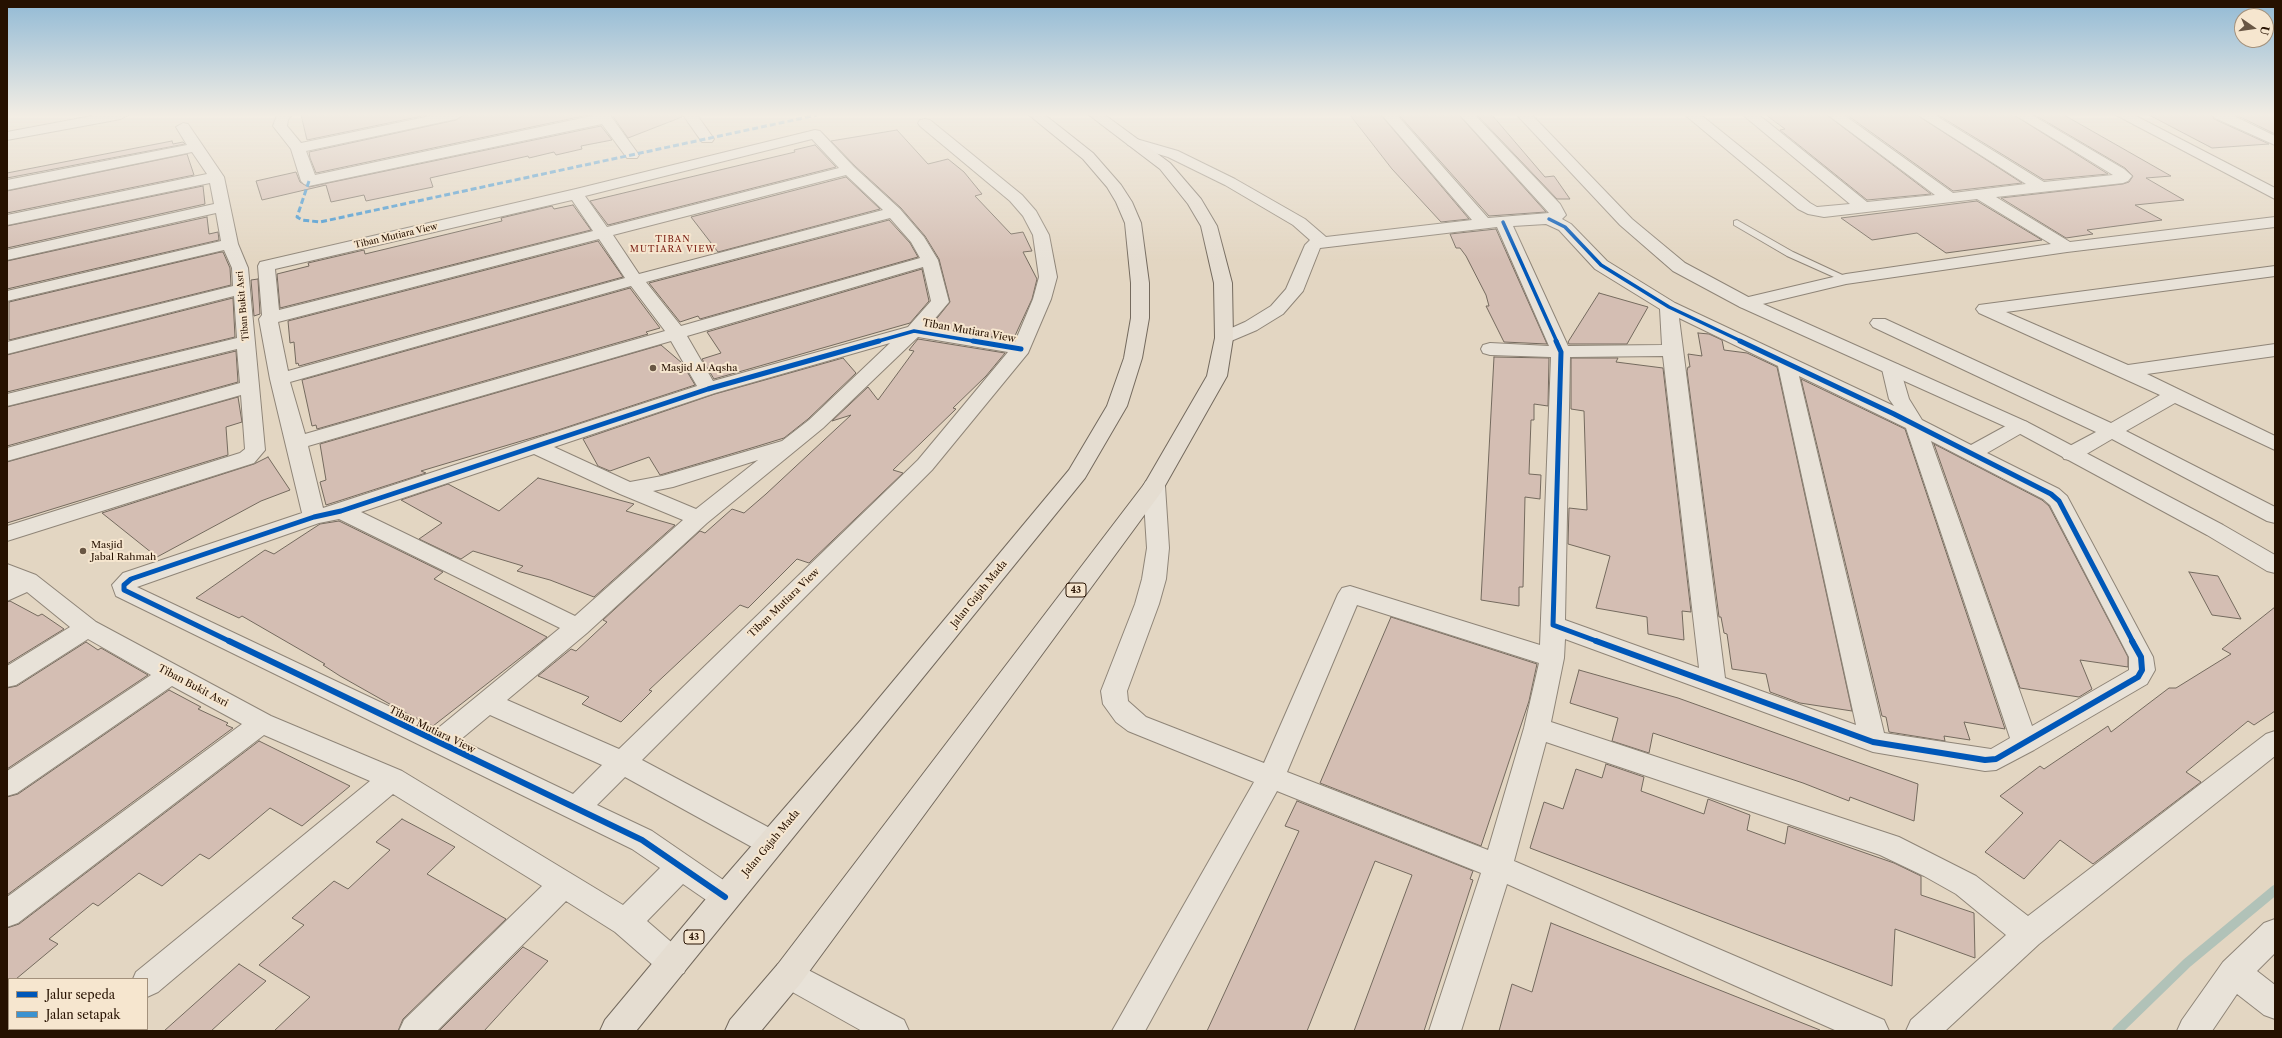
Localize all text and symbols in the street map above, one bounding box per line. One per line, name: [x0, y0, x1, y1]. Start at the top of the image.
north arrow: [2234, 8, 2274, 48]
text: U: [2257, 25, 2273, 36]
street label: Tiban Mutiara View: [353, 221, 439, 251]
district label: TIBAN MUTIARA VIEW: [630, 234, 716, 255]
street label: Tiban Bukit Asri: [235, 271, 251, 341]
street label: Tiban Mutiara View: [921, 317, 1017, 345]
place label: Masjid Al Aqsha: [661, 362, 738, 374]
marker: Masjid Al Aqsha: [648, 363, 658, 373]
place label: Masjid Jabal Rahmah: [91, 539, 156, 562]
marker: Masjid Jabal Rahmah: [78, 546, 88, 556]
street label: Jalan Gajah Mada: [948, 558, 1010, 630]
street label: Tiban Mutiara View: [746, 566, 822, 640]
road number: 43: [1066, 583, 1086, 597]
street label: Tiban Bukit Asri: [156, 662, 230, 710]
street label: Tiban Mutiara View: [387, 704, 477, 756]
street label: Jalan Gajah Mada: [740, 807, 802, 879]
road number: 43: [684, 930, 704, 944]
legend: [8, 978, 148, 1030]
text: Jalur sepeda: [46, 987, 115, 1002]
text: Jalan setapak: [46, 1007, 120, 1022]

